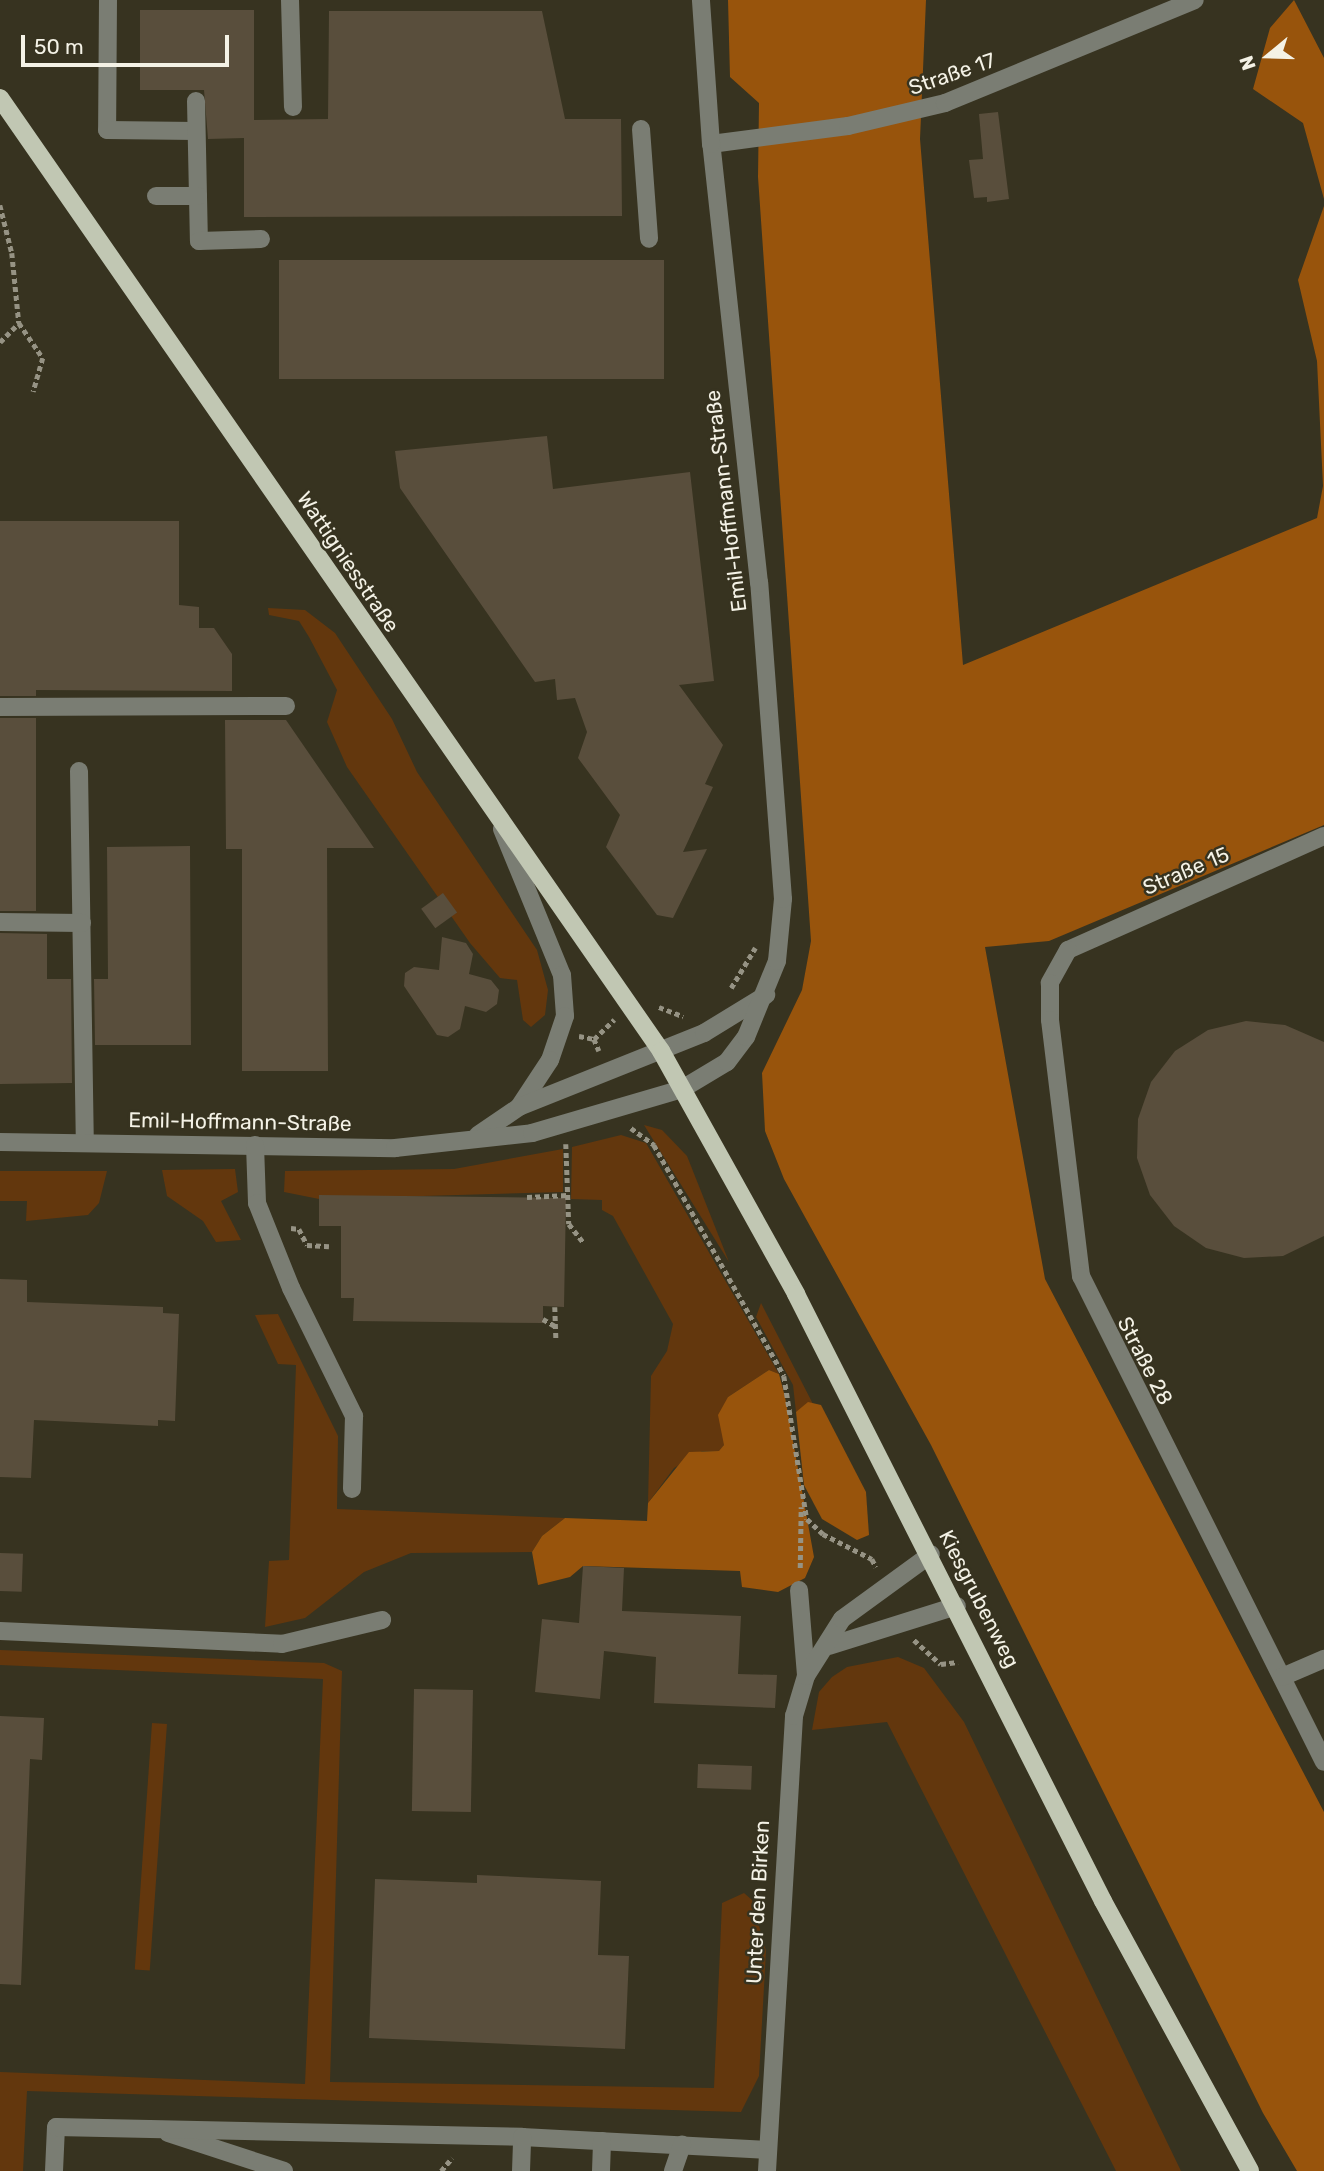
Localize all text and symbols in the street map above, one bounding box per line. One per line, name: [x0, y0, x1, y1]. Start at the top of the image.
scale bar: [24, 21, 233, 65]
north arrow: [1233, 21, 1303, 91]
text: 50 m: [34, 34, 84, 59]
street label: Straße 17: [905, 47, 999, 101]
text: N: [1235, 53, 1261, 73]
street label: Emil-Hoffmann-Straße: [700, 389, 752, 613]
street label: Wattigniesstraße: [292, 487, 404, 637]
street label: Straße 15: [1139, 842, 1233, 900]
street label: Emil-Hoffmann-Straße: [128, 1107, 352, 1137]
street label: Straße 28: [1112, 1313, 1178, 1409]
street label: Kiesgrubenweg: [933, 1526, 1025, 1672]
street label: Unter den Birken: [741, 1819, 775, 1985]

